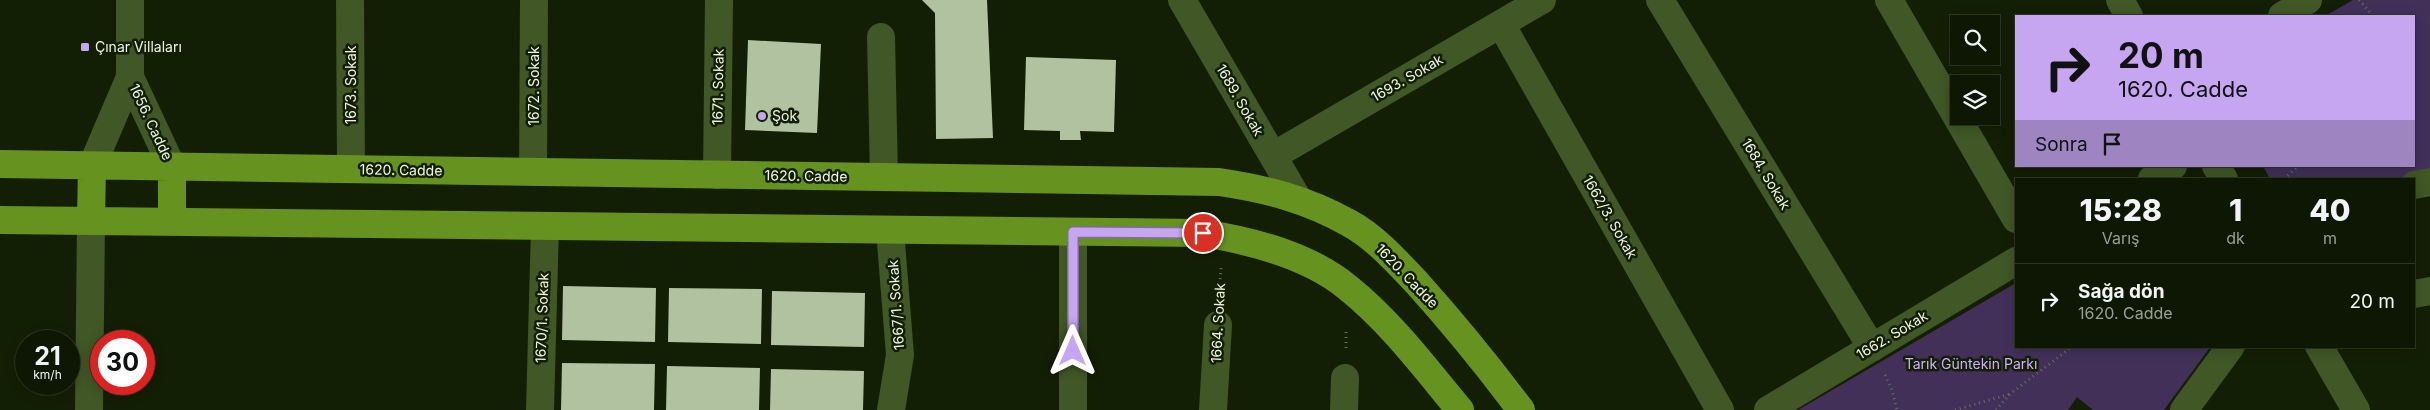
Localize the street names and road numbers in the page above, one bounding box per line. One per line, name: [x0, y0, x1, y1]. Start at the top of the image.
street label: 1673. Sokak: [342, 45, 359, 124]
street label: 1672. Sokak: [525, 46, 542, 126]
street label: 1671. Sokak: [708, 48, 727, 125]
street label: 1693. Sokak: [1368, 50, 1446, 105]
street label: 1689. Sokak: [1213, 61, 1268, 139]
street label: 1656. Cadde: [126, 81, 177, 163]
street label: 1684. Sokak: [1738, 135, 1795, 213]
street label: 1620. Cadde: [359, 160, 443, 179]
street label: 1620. Cadde: [764, 166, 848, 185]
street label: 1662/3. Sokak: [1580, 172, 1641, 262]
street label: 1620. Cadde: [1372, 240, 1442, 311]
street label: 1667/1. Sokak: [884, 259, 907, 351]
street label: 1670/1. Sokak: [531, 272, 552, 363]
street label: 1664. Sokak: [1207, 282, 1228, 363]
street label: 1662. Sokak: [1853, 306, 1931, 363]

